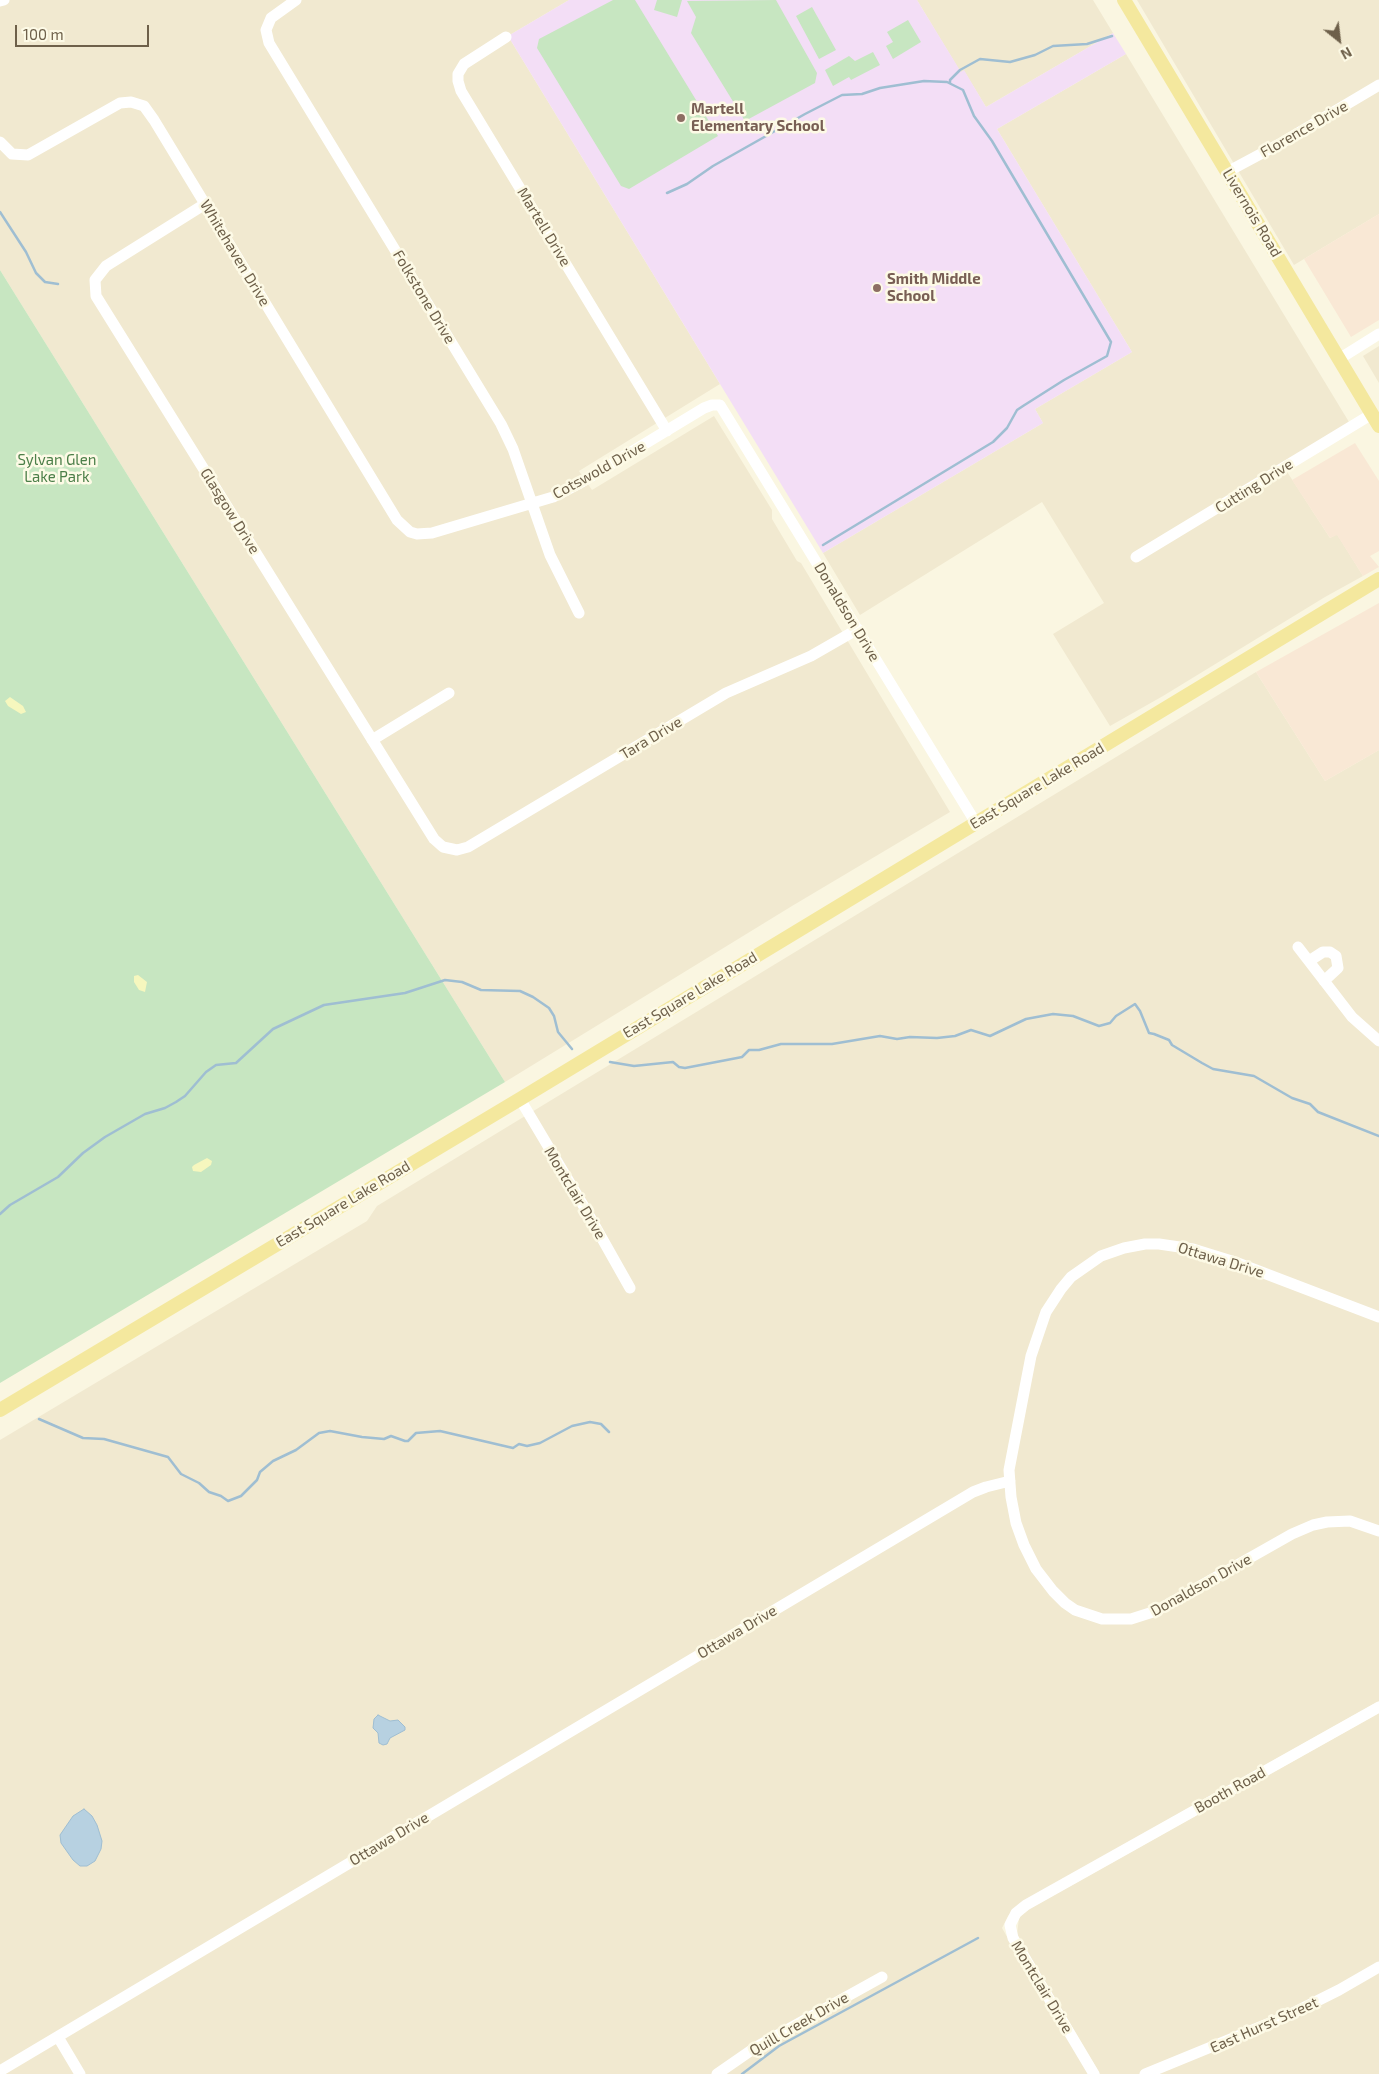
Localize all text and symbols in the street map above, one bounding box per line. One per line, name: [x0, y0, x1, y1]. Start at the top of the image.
scale bar: [18, 15, 151, 47]
north arrow: [1314, 15, 1364, 65]
text: 100 m: [23, 25, 64, 43]
text: N: [1338, 44, 1355, 63]
street label: Florence Drive: [1257, 97, 1351, 161]
place label: Martell Elementary School: [691, 100, 825, 135]
marker: Martell Elementary School: [675, 112, 687, 124]
street label: Livernois Road: [1219, 166, 1285, 260]
street label: Martell Drive: [513, 184, 575, 270]
street label: Whitehaven Drive: [196, 197, 274, 309]
street label: Folkstone Drive: [389, 247, 459, 347]
place label: Smith Middle School: [887, 270, 981, 305]
marker: Smith Middle School: [871, 282, 883, 294]
street label: Cotswold Drive: [549, 437, 649, 503]
park label: Sylvan Glen Lake Park: [17, 451, 97, 486]
street label: Cutting Drive: [1212, 455, 1296, 517]
street label: Glasgow Drive: [196, 465, 264, 557]
street label: Donaldson Drive: [810, 559, 884, 665]
street label: Tara Drive: [617, 713, 685, 763]
street label: East Square Lake Road: [967, 739, 1107, 833]
street label: East Square Lake Road: [620, 948, 760, 1042]
street label: Montclair Drive: [540, 1143, 610, 1243]
street label: East Square Lake Road: [273, 1157, 413, 1251]
street label: Ottawa Drive: [1176, 1238, 1266, 1282]
street label: Donaldson Drive: [1148, 1550, 1254, 1620]
street label: Ottawa Drive: [694, 1601, 780, 1663]
street label: Booth Road: [1191, 1763, 1269, 1817]
street label: Ottawa Drive: [346, 1808, 432, 1870]
street label: Montclair Drive: [1007, 1937, 1077, 2037]
street label: Quill Creek Drive: [746, 1988, 852, 2060]
street label: East Hurst Street: [1207, 1993, 1321, 2057]

